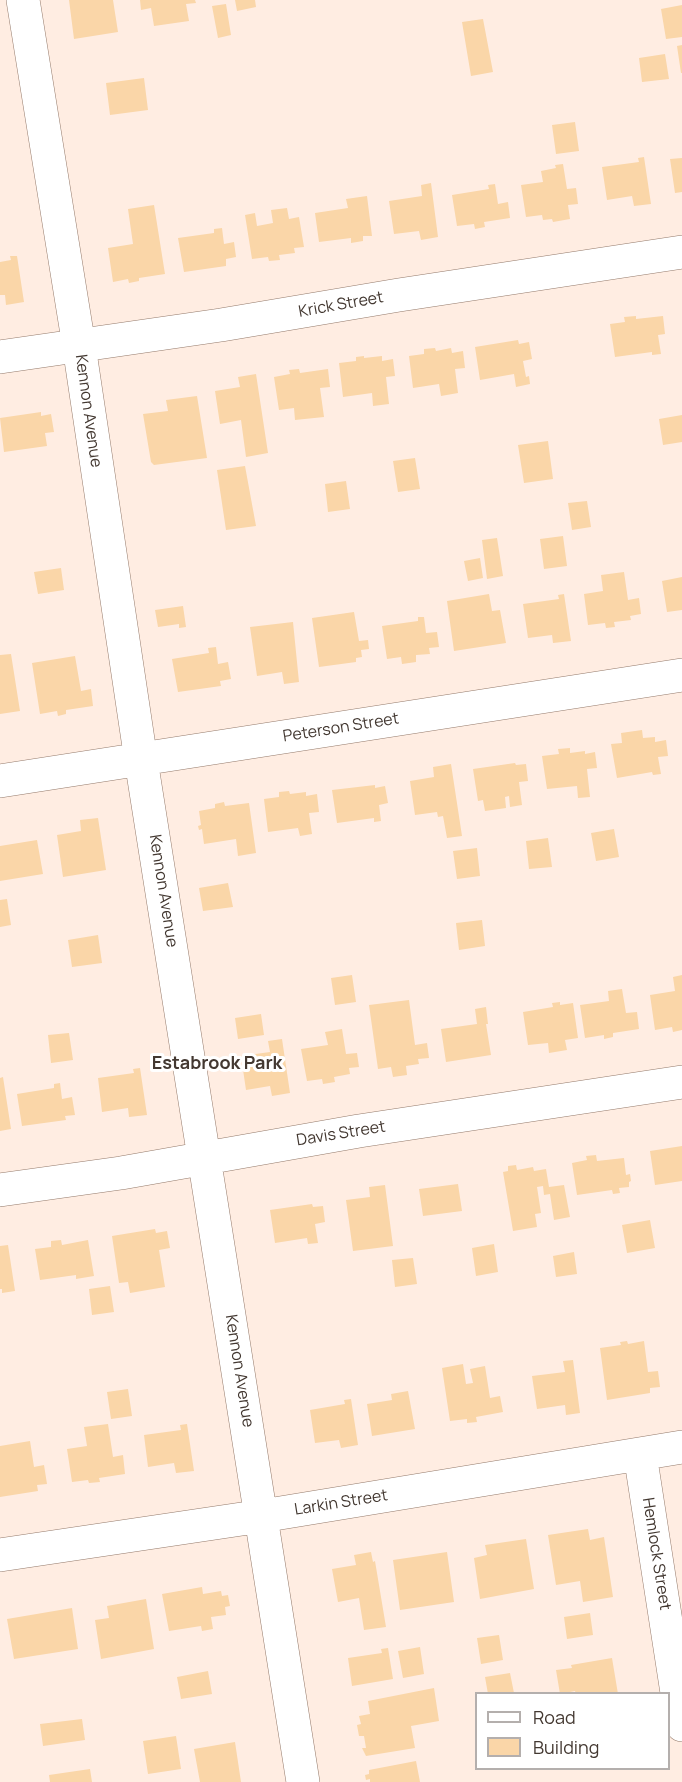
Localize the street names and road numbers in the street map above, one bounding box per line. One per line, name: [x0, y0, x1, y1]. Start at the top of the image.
street label: Krick Street: [297, 288, 385, 322]
street label: Kennon Avenue: [71, 353, 105, 469]
street label: Peterson Street: [282, 709, 400, 747]
street label: Kennon Avenue: [145, 833, 181, 949]
street label: Davis Street: [295, 1117, 387, 1151]
street label: Kennon Avenue: [221, 1313, 257, 1429]
street label: Larkin Street: [293, 1486, 389, 1520]
street label: Hemlock Street: [638, 1496, 674, 1612]

